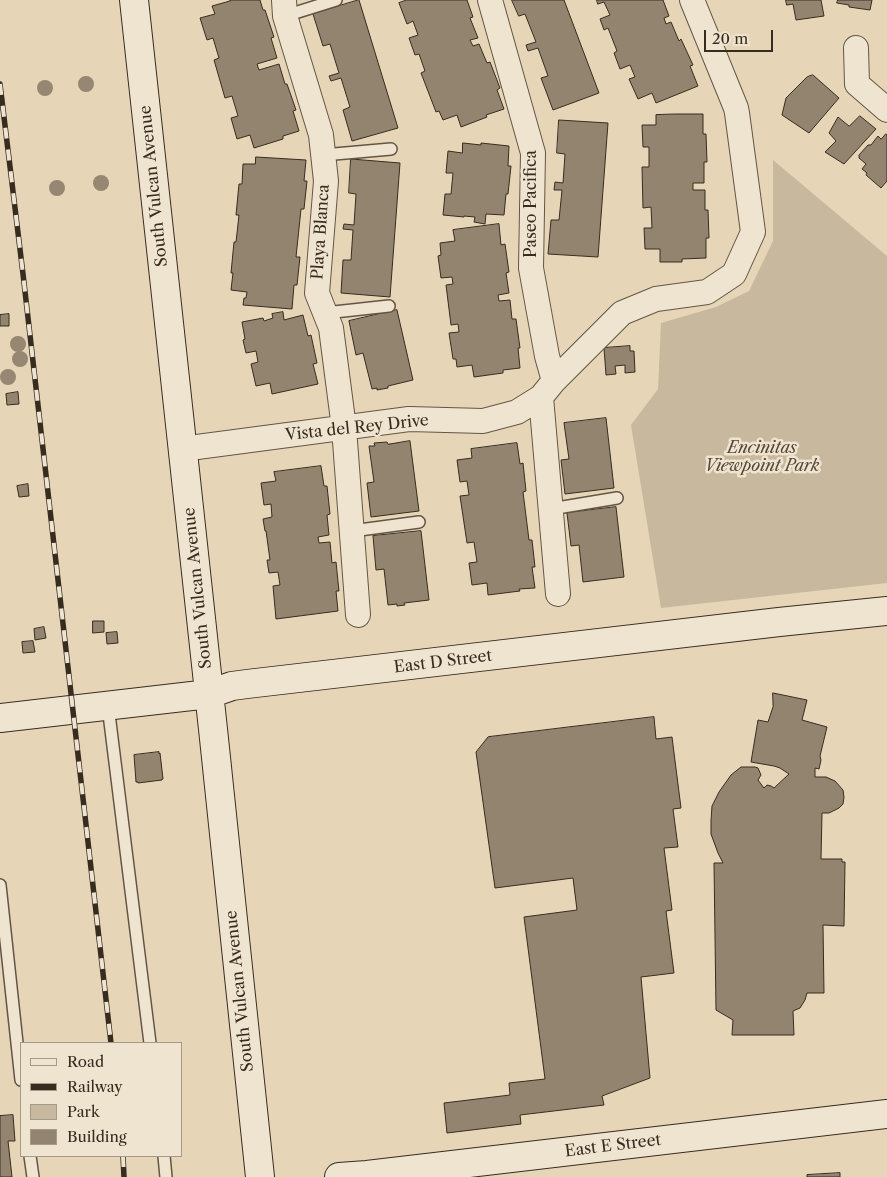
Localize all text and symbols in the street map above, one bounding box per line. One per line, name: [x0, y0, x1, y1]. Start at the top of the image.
scale bar: [707, 20, 776, 52]
text: 20 m: [712, 29, 748, 48]
street label: South Vulcan Avenue: [136, 104, 172, 268]
street label: Paseo Pacifica: [521, 150, 541, 258]
street label: Playa Blanca: [308, 184, 334, 280]
street label: Vista del Rey Drive: [284, 411, 430, 445]
park label: Encinitas Viewpoint Park: [705, 438, 819, 476]
street label: South Vulcan Avenue: [180, 506, 216, 670]
street label: East D Street: [393, 646, 493, 678]
street label: South Vulcan Avenue: [222, 909, 258, 1073]
legend: [20, 1042, 182, 1157]
text: Road: [67, 1052, 104, 1071]
text: Railway: [67, 1077, 123, 1096]
text: Park: [67, 1102, 100, 1121]
text: Building: [67, 1127, 127, 1146]
street label: East E Street: [564, 1131, 662, 1161]

